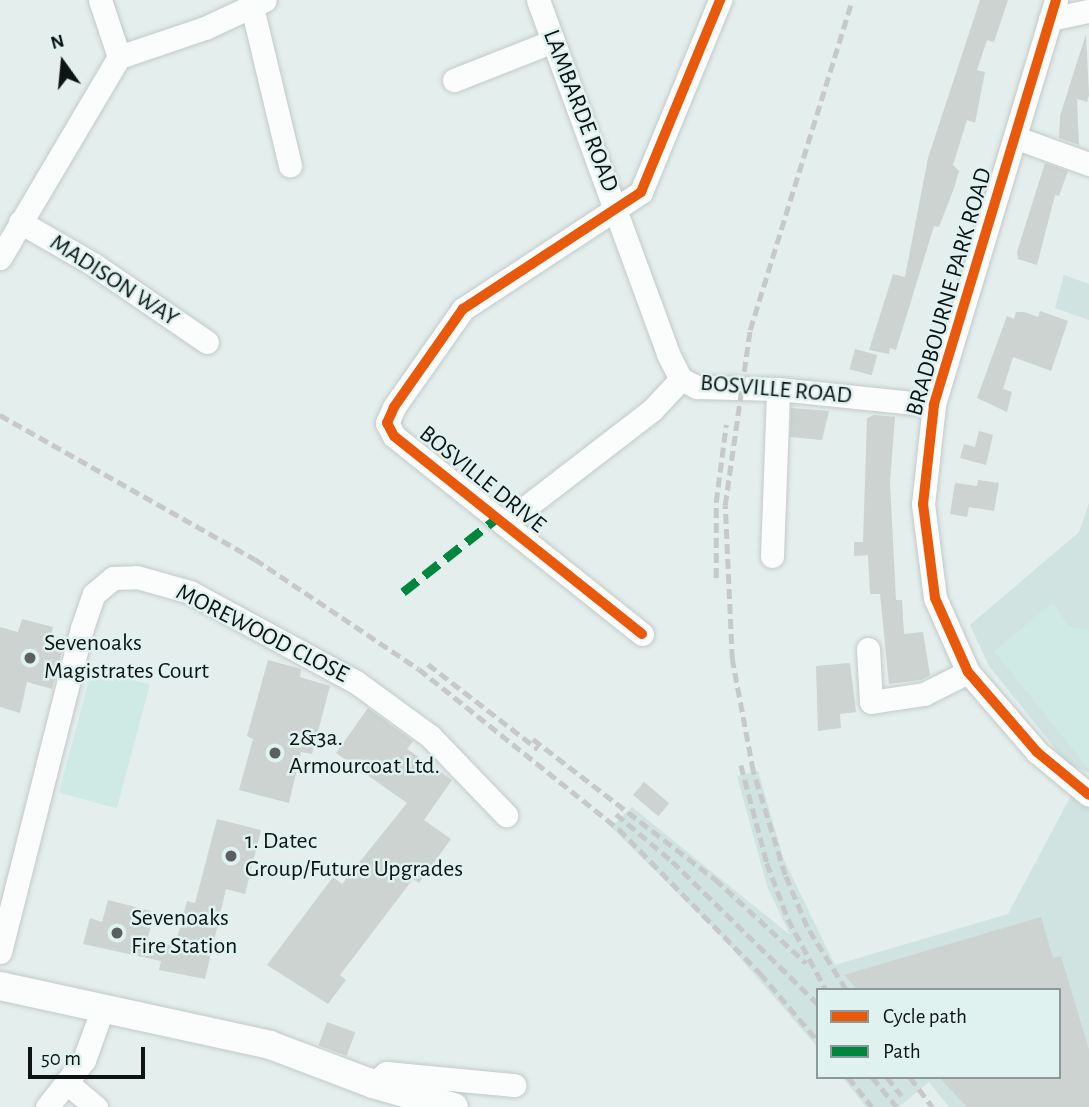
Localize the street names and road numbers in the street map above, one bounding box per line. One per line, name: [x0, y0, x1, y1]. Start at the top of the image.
street label: LAMBARDE ROAD: [536, 26, 624, 196]
street label: BRADBOURNE PARK ROAD: [901, 165, 999, 419]
street label: MADISON WAY: [44, 229, 184, 333]
street label: BOSVILLE ROAD: [699, 369, 853, 411]
street label: BOSVILLE DRIVE: [413, 420, 551, 540]
street label: MOREWOOD CLOSE: [171, 578, 353, 690]

